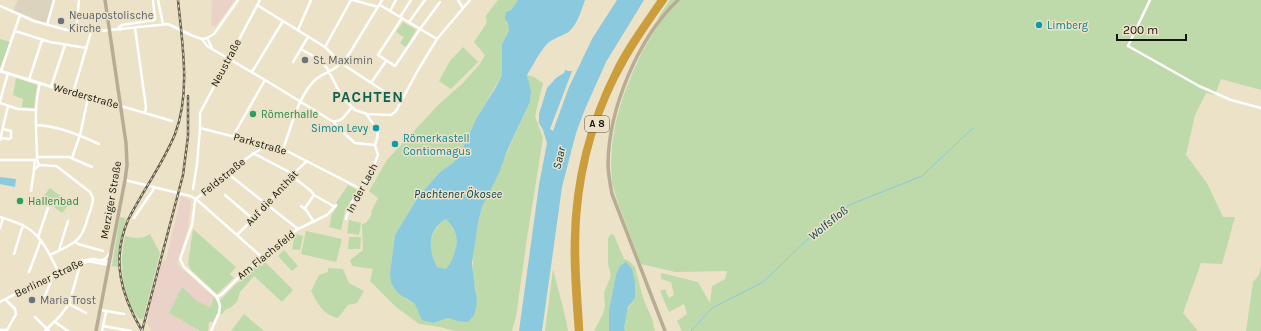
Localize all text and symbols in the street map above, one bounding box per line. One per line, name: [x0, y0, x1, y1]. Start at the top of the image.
place label: Neuapostolische Kirche: [69, 9, 154, 35]
marker: Neuapostolische Kirche: [56, 16, 66, 26]
scale bar: [1117, 16, 1186, 42]
place label: Limberg: [1047, 19, 1089, 32]
marker: Limberg: [1034, 20, 1044, 30]
text: 200 m: [1123, 23, 1158, 37]
street label: Neustraße: [208, 37, 244, 89]
place label: St. Maximin: [313, 54, 373, 67]
marker: St. Maximin: [300, 55, 310, 65]
street label: Werderstraße: [52, 80, 121, 112]
district label: PACHTEN: [332, 88, 404, 106]
place label: Römerhalle: [261, 108, 319, 121]
marker: Römerhalle: [248, 109, 258, 119]
road number: A 8: [585, 116, 609, 132]
place label: Simon Levy: [311, 122, 368, 135]
marker: Simon Levy: [371, 123, 381, 133]
street label: Parkstraße: [232, 130, 288, 158]
place label: Römerkastell Contiomagus: [403, 132, 471, 158]
marker: Römerkastell Contiomagus: [390, 139, 400, 149]
water label: Saar: [550, 144, 569, 171]
street label: Feldstraße: [198, 155, 248, 199]
street label: Merziger Straße: [98, 160, 124, 240]
street label: In der Lach: [343, 161, 381, 215]
street label: Auf die Anthät: [243, 167, 301, 229]
water label: Pachtener Ökosee: [414, 186, 503, 201]
place label: Hallenbad: [28, 195, 79, 208]
marker: Hallenbad: [15, 196, 25, 206]
water label: Wolfsfloß: [805, 203, 851, 243]
street label: Am Flachsfeld: [234, 228, 298, 282]
street label: Berliner Straße: [12, 256, 86, 300]
place label: Maria Trost: [40, 294, 96, 307]
marker: Maria Trost: [27, 295, 37, 305]

